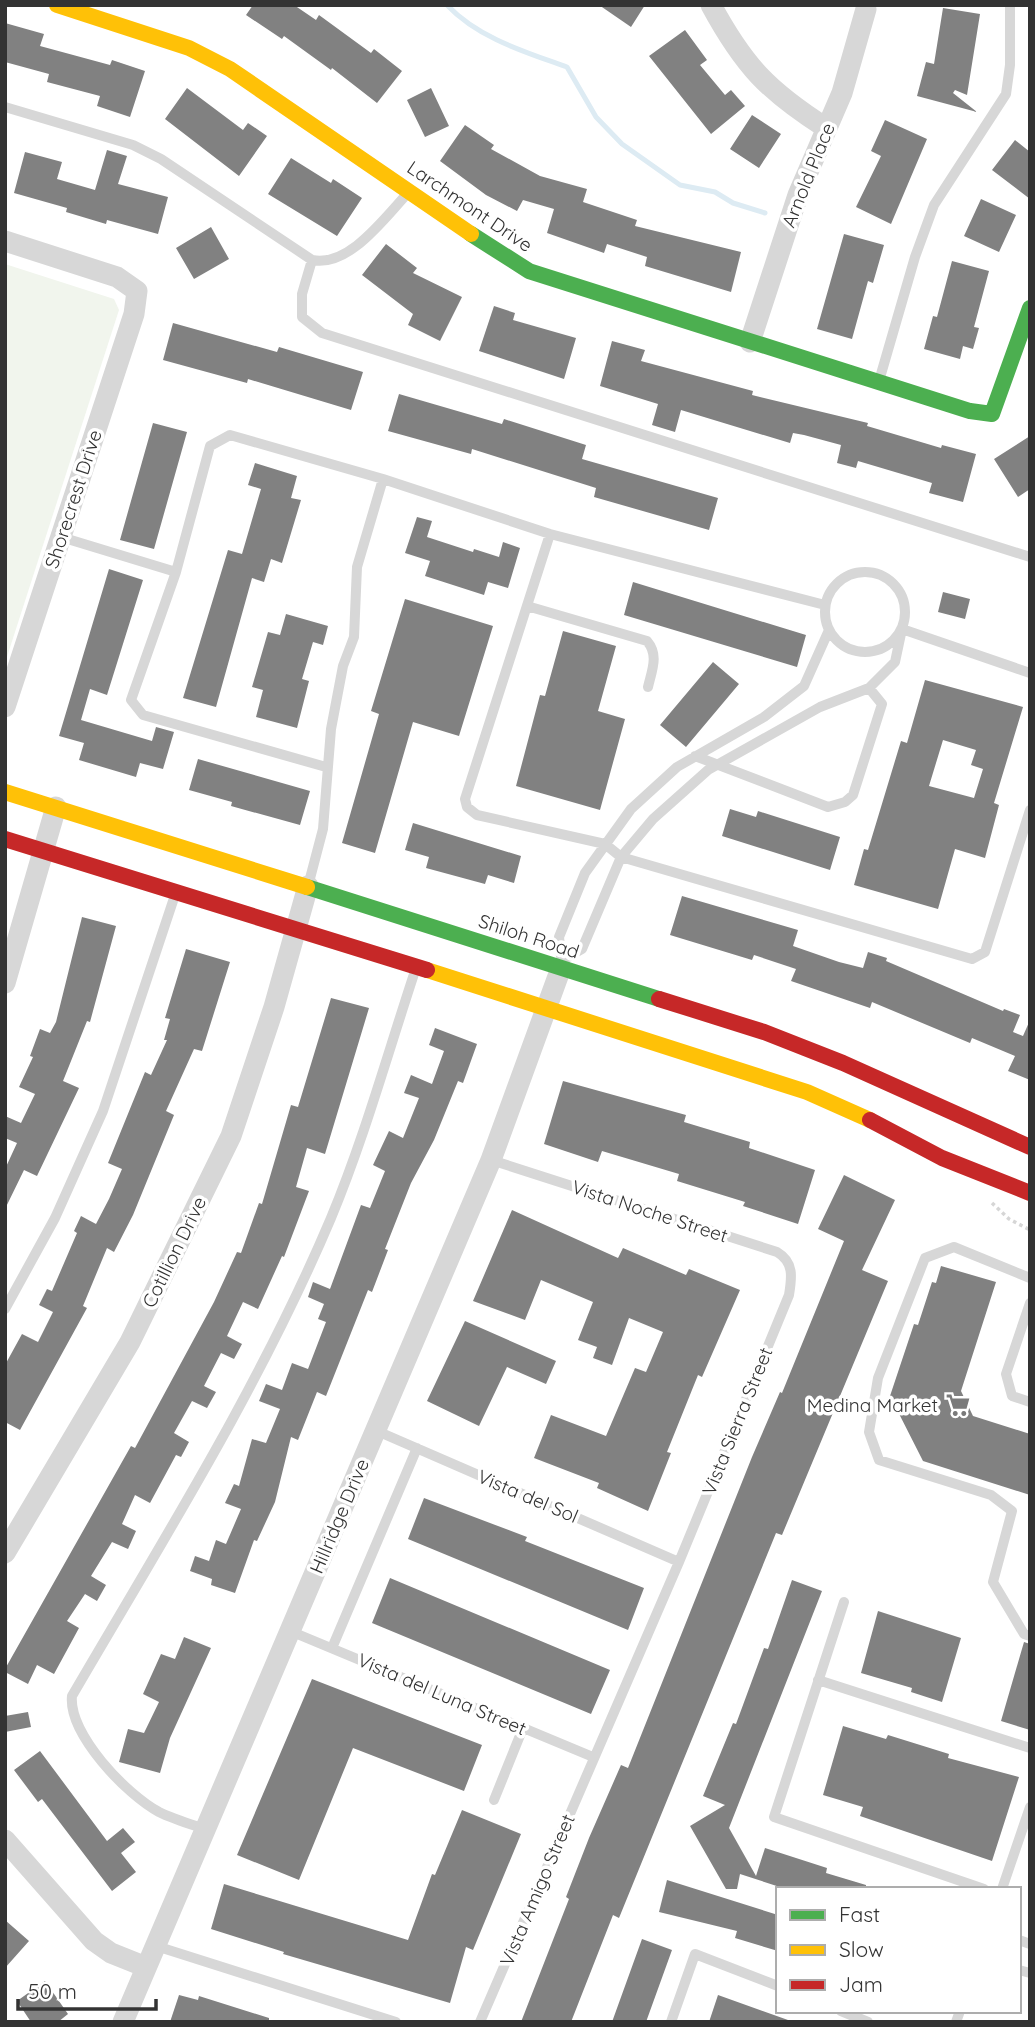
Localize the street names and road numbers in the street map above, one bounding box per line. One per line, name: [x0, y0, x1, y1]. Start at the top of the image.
street label: Arnold Place: [776, 119, 840, 231]
street label: Larchmont Drive: [403, 155, 537, 257]
street label: Shorecrest Drive: [39, 427, 107, 571]
street label: Shiloh Road: [476, 908, 582, 964]
street label: Vista Noche Street: [569, 1174, 731, 1248]
street label: Cotillion Drive: [137, 1193, 211, 1311]
street label: Vista Sierra Street: [696, 1344, 778, 1498]
street label: Hillridge Drive: [304, 1455, 374, 1577]
street label: Vista del Sol: [474, 1464, 582, 1528]
street label: Vista del Luna Street: [354, 1648, 530, 1740]
street label: Vista Amigo Street: [494, 1811, 580, 1969]

